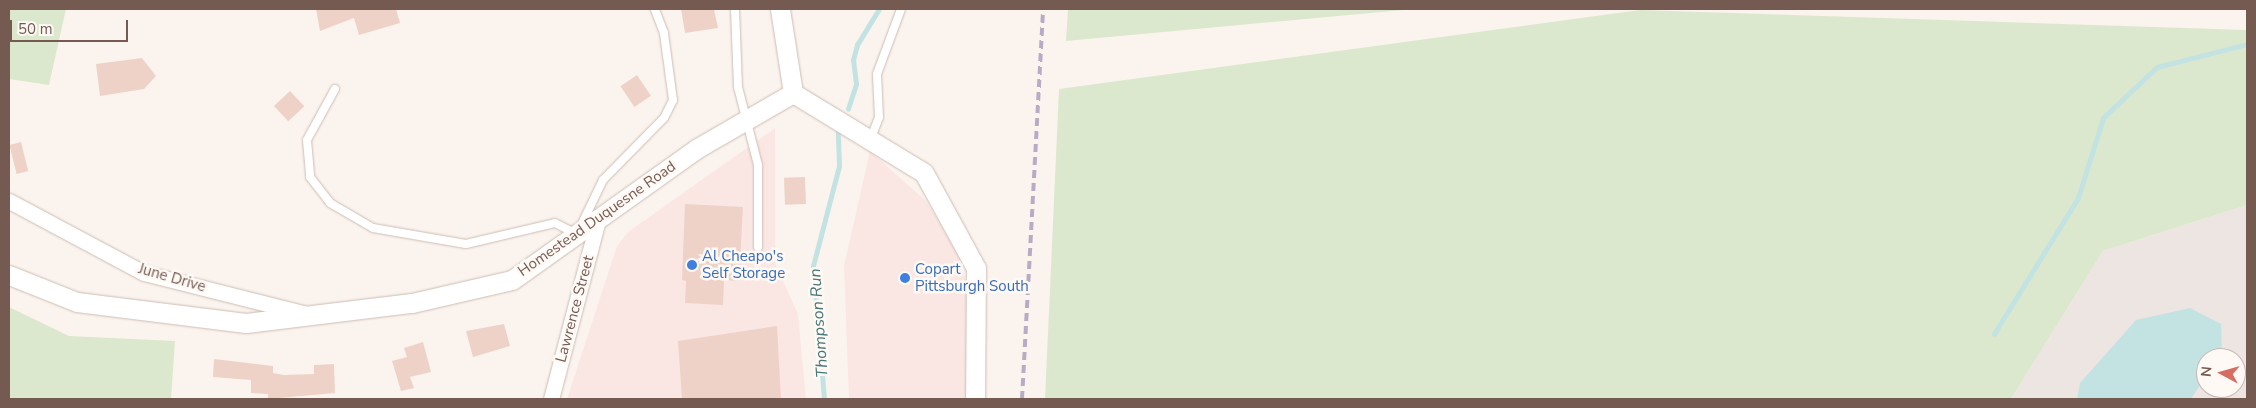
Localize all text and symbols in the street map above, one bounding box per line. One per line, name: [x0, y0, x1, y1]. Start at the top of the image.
scale bar: [12, 10, 130, 42]
text: 50 m: [18, 19, 53, 39]
street label: Homestead Duquesne Road: [515, 158, 679, 280]
place label: Al Cheapo's Self Storage: [702, 247, 785, 282]
street label: Lawrence Street: [552, 254, 598, 364]
marker: Al Cheapo's Self Storage: [686, 259, 698, 271]
street label: June Drive: [136, 260, 208, 296]
place label: Copart Pittsburgh South: [915, 260, 1029, 295]
water label: Thompson Run: [806, 268, 832, 378]
marker: Copart Pittsburgh South: [899, 272, 911, 284]
north arrow: [2196, 348, 2246, 398]
text: N: [2197, 365, 2217, 378]

